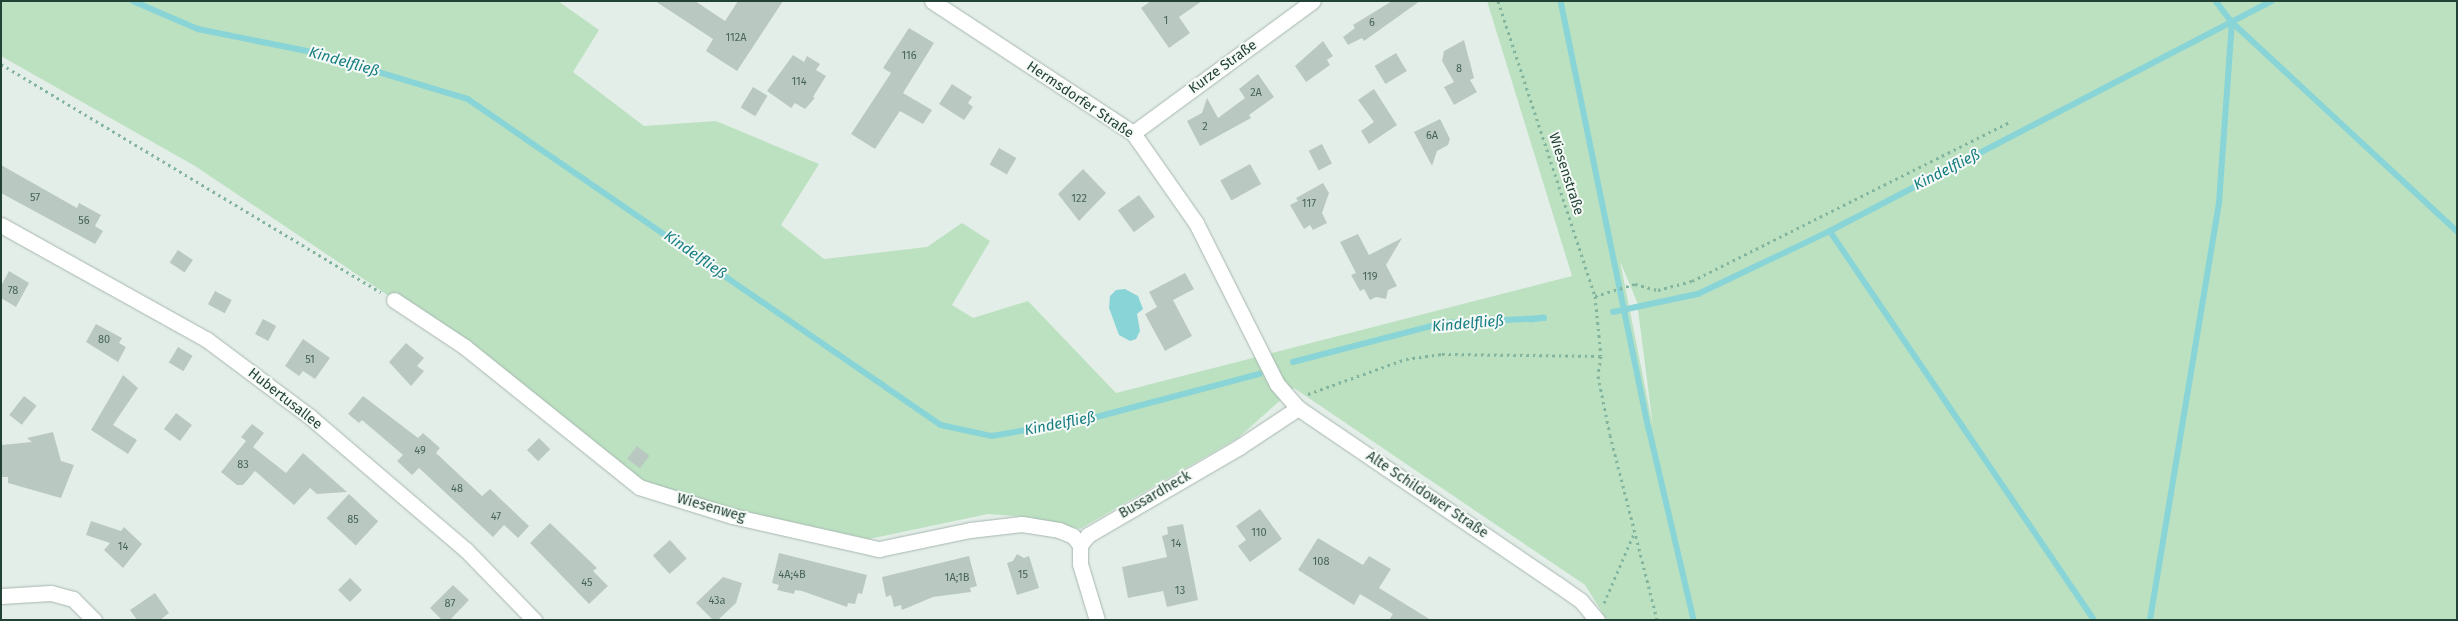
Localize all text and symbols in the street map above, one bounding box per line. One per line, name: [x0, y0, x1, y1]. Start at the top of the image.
house number: 1: [1164, 14, 1168, 28]
house number: 6: [1369, 16, 1375, 30]
house number: 112A: [725, 31, 747, 45]
street label: Kurze Straße: [1186, 37, 1260, 97]
water label: Kindelfließ: [307, 43, 381, 81]
house number: 116: [901, 49, 917, 63]
street label: Hermsdorfer Straße: [1023, 58, 1137, 142]
house number: 8: [1456, 62, 1462, 76]
house number: 114: [791, 75, 807, 89]
house number: 2A: [1250, 86, 1262, 100]
house number: 2: [1202, 120, 1208, 134]
house number: 6A: [1426, 129, 1438, 143]
street label: Wiesenstraße: [1545, 131, 1587, 217]
water label: Kindelfließ: [1911, 146, 1983, 194]
house number: 57: [30, 191, 40, 205]
house number: 122: [1071, 192, 1087, 206]
house number: 117: [1302, 197, 1316, 211]
house number: 56: [78, 214, 90, 228]
water label: Kindelfließ: [660, 227, 730, 283]
house number: 119: [1362, 270, 1378, 284]
house number: 78: [8, 284, 18, 298]
water label: Kindelfließ: [1431, 312, 1505, 336]
house number: 80: [98, 333, 110, 347]
house number: 51: [305, 353, 315, 367]
street label: Hubertusallee: [245, 365, 325, 433]
water label: Kindelfließ: [1023, 408, 1097, 440]
house number: 49: [414, 444, 426, 458]
street label: Alte Schildower Straße: [1363, 448, 1491, 542]
house number: 83: [237, 458, 249, 472]
street label: Bussardheck: [1116, 468, 1194, 522]
house number: 48: [451, 482, 463, 496]
street label: Wiesenweg: [675, 490, 747, 526]
house number: 47: [491, 510, 501, 524]
house number: 85: [347, 513, 359, 527]
house number: 110: [1251, 526, 1267, 540]
house number: 14: [1171, 537, 1181, 551]
house number: 14: [118, 540, 128, 554]
house number: 108: [1313, 555, 1329, 569]
house number: 4A;4B: [778, 568, 806, 582]
house number: 15: [1018, 568, 1028, 582]
house number: 1A;1B: [945, 571, 969, 585]
house number: 45: [581, 576, 593, 590]
house number: 13: [1175, 584, 1185, 598]
house number: 43a: [708, 594, 726, 608]
house number: 87: [445, 597, 455, 611]

